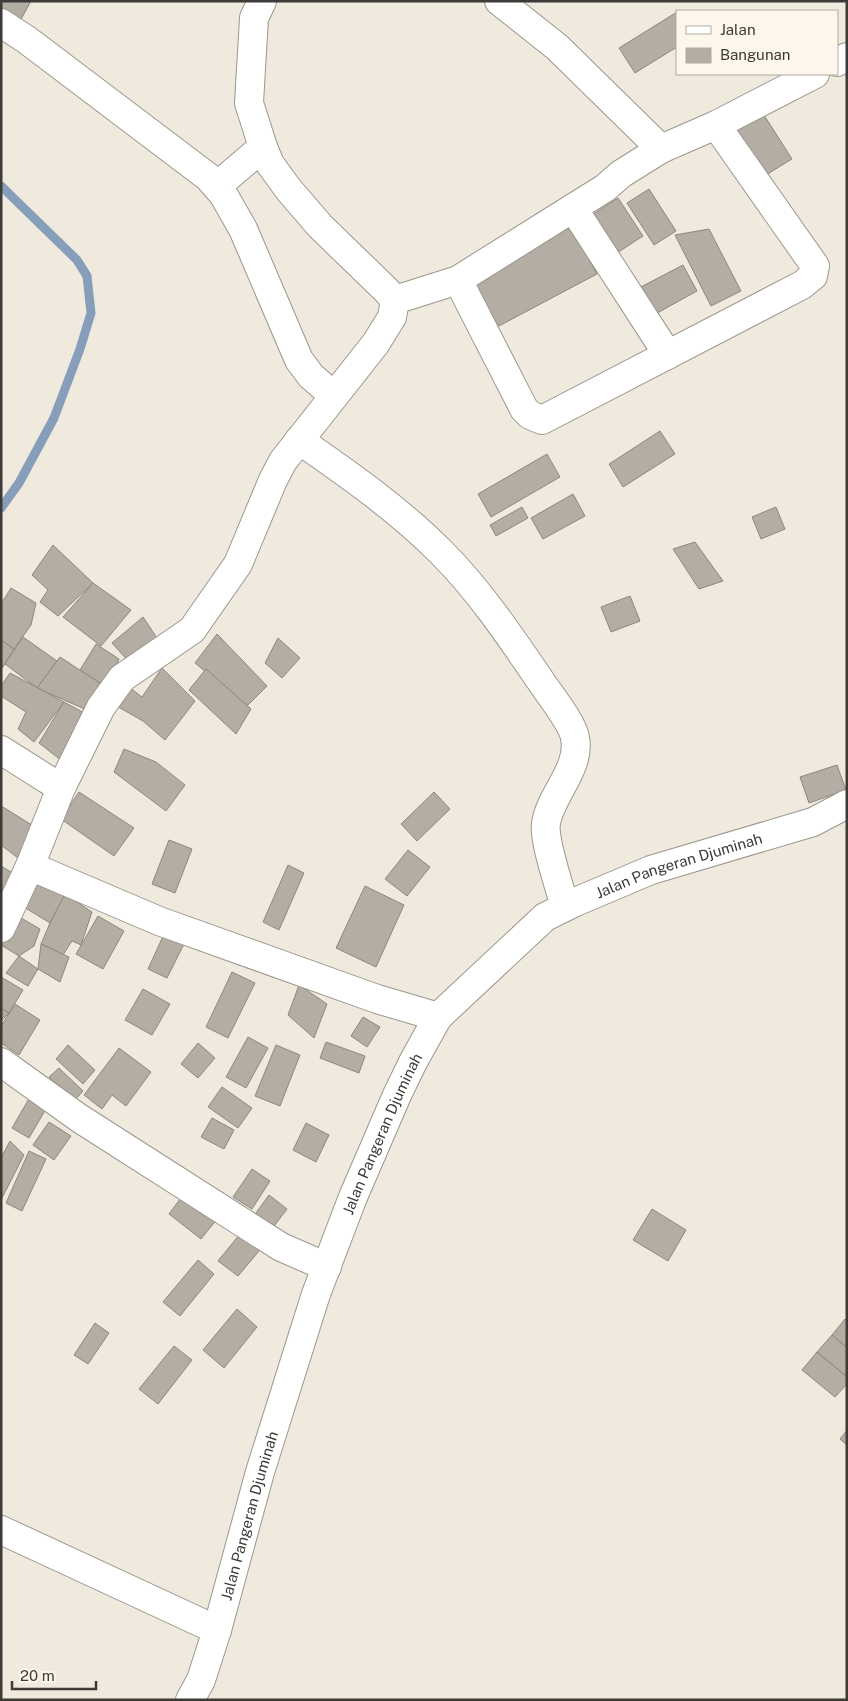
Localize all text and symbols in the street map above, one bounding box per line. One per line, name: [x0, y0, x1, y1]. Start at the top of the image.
legend: [676, 10, 838, 75]
text: Jalan: [720, 21, 756, 38]
text: Bangunan: [720, 46, 791, 63]
street label: Jalan Pangeran Djuminah: [593, 829, 764, 901]
street label: Jalan Pangeran Djuminah: [339, 1050, 425, 1217]
street label: Jalan Pangeran Djuminah: [217, 1429, 281, 1602]
scale bar: [12, 1658, 96, 1690]
text: 20 m: [20, 1667, 55, 1684]

